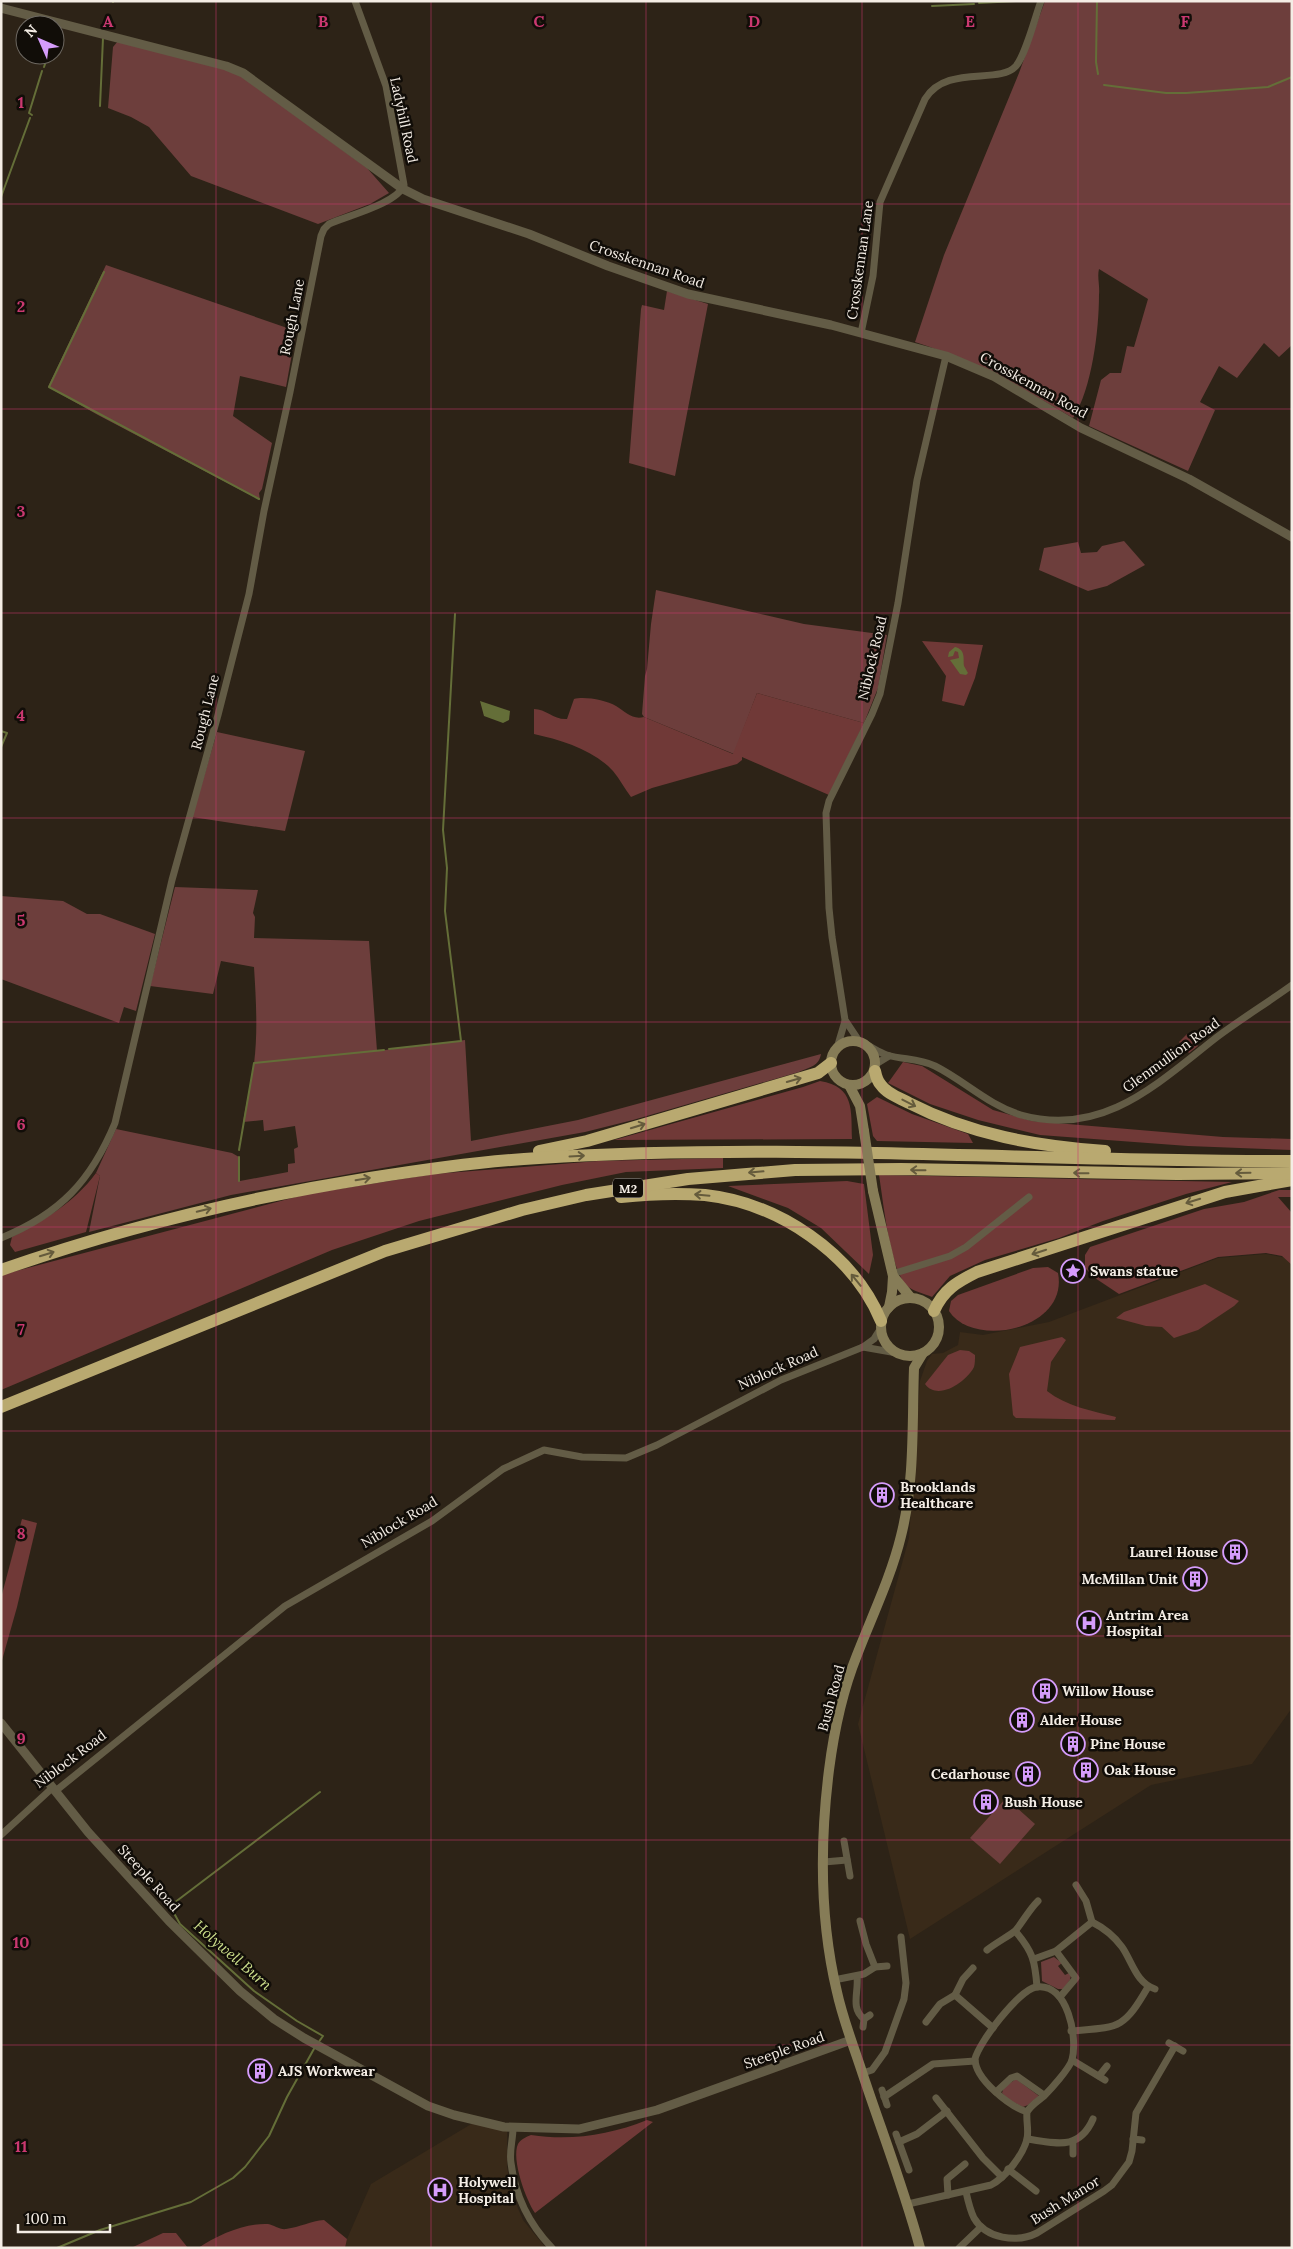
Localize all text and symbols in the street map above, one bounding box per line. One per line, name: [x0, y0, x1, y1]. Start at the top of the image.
text: A: [103, 11, 114, 31]
text: B: [318, 11, 329, 31]
text: C: [533, 11, 545, 31]
text: D: [748, 11, 760, 31]
text: E: [965, 11, 975, 31]
text: F: [1180, 11, 1190, 31]
north arrow: [15, 15, 65, 65]
text: N: [21, 20, 41, 41]
street label: Ladyhill Road: [386, 75, 422, 165]
text: 1: [18, 92, 24, 112]
street label: Crosskennan Lane: [843, 199, 877, 321]
street label: Crosskennan Road: [587, 236, 707, 292]
street label: Rough Lane: [276, 277, 308, 357]
text: 2: [17, 296, 25, 316]
street label: Crosskennan Road: [977, 348, 1091, 422]
text: 3: [17, 501, 26, 521]
street label: Niblock Road: [854, 614, 890, 702]
street label: Rough Lane: [187, 672, 223, 752]
text: 4: [17, 705, 26, 725]
text: 5: [17, 910, 26, 930]
street label: Glenmullion Road: [1119, 1014, 1223, 1096]
one-way arrow: [786, 1074, 802, 1084]
one-way arrow: [901, 1098, 916, 1108]
text: 6: [16, 1114, 26, 1134]
one-way arrow: [630, 1120, 646, 1130]
one-way arrow: [569, 1151, 585, 1160]
one-way arrow: [910, 1165, 926, 1174]
one-way arrow: [748, 1168, 764, 1177]
one-way arrow: [1073, 1168, 1089, 1177]
one-way arrow: [1235, 1169, 1251, 1178]
one-way arrow: [355, 1174, 371, 1184]
road number: M2: [613, 1178, 643, 1198]
one-way arrow: [695, 1191, 711, 1200]
one-way arrow: [1186, 1197, 1201, 1206]
one-way arrow: [195, 1205, 211, 1215]
one-way arrow: [1031, 1247, 1047, 1257]
one-way arrow: [39, 1248, 55, 1258]
place icon: Swans statue: [1060, 1258, 1086, 1284]
place label: Swans statue: [1090, 1262, 1179, 1280]
one-way arrow: [851, 1274, 862, 1287]
text: 7: [17, 1319, 25, 1339]
street label: Niblock Road: [735, 1342, 821, 1394]
place label: Brooklands Healthcare: [900, 1478, 976, 1512]
building icon: Brooklands Healthcare: [869, 1482, 895, 1508]
street label: Niblock Road: [358, 1492, 440, 1552]
text: 8: [16, 1523, 26, 1543]
building icon: Laurel House: [1222, 1539, 1248, 1565]
place label: Laurel House: [1130, 1543, 1218, 1561]
building icon: McMillan Unit: [1182, 1566, 1208, 1592]
place label: McMillan Unit: [1081, 1570, 1178, 1588]
place label: Antrim Area Hospital: [1106, 1606, 1189, 1640]
hospital icon: Antrim Area Hospital: [1076, 1610, 1102, 1636]
street label: Bush Road: [814, 1663, 848, 1733]
building icon: Willow House: [1032, 1678, 1058, 1704]
place label: Willow House: [1062, 1682, 1154, 1700]
building icon: Alder House: [1009, 1707, 1035, 1733]
place label: Alder House: [1040, 1711, 1122, 1729]
street label: Niblock Road: [30, 1726, 110, 1792]
text: 9: [16, 1728, 26, 1748]
building icon: Pine House: [1060, 1731, 1086, 1757]
place label: Pine House: [1090, 1735, 1166, 1753]
building icon: Oak House: [1073, 1757, 1099, 1783]
building icon: Cedarhouse: [1015, 1761, 1041, 1787]
place label: Oak House: [1104, 1761, 1176, 1779]
place label: Cedarhouse: [931, 1765, 1010, 1783]
building icon: Bush House: [973, 1789, 999, 1815]
place label: Bush House: [1004, 1793, 1083, 1811]
street label: Steeple Road: [114, 1841, 184, 1915]
water label: Holywell Burn: [190, 1916, 276, 1994]
text: 10: [13, 1932, 29, 1952]
street label: Steeple Road: [741, 2027, 827, 2073]
building icon: AJS Workwear: [247, 2058, 273, 2084]
place label: AJS Workwear: [278, 2062, 375, 2080]
text: 11: [15, 2136, 28, 2156]
street label: Bush Manor: [1027, 2172, 1103, 2228]
place label: Holywell Hospital: [458, 2173, 517, 2207]
hospital icon: Holywell Hospital: [427, 2177, 453, 2203]
scale bar: [18, 2202, 110, 2234]
text: 100 m: [25, 2209, 66, 2228]

